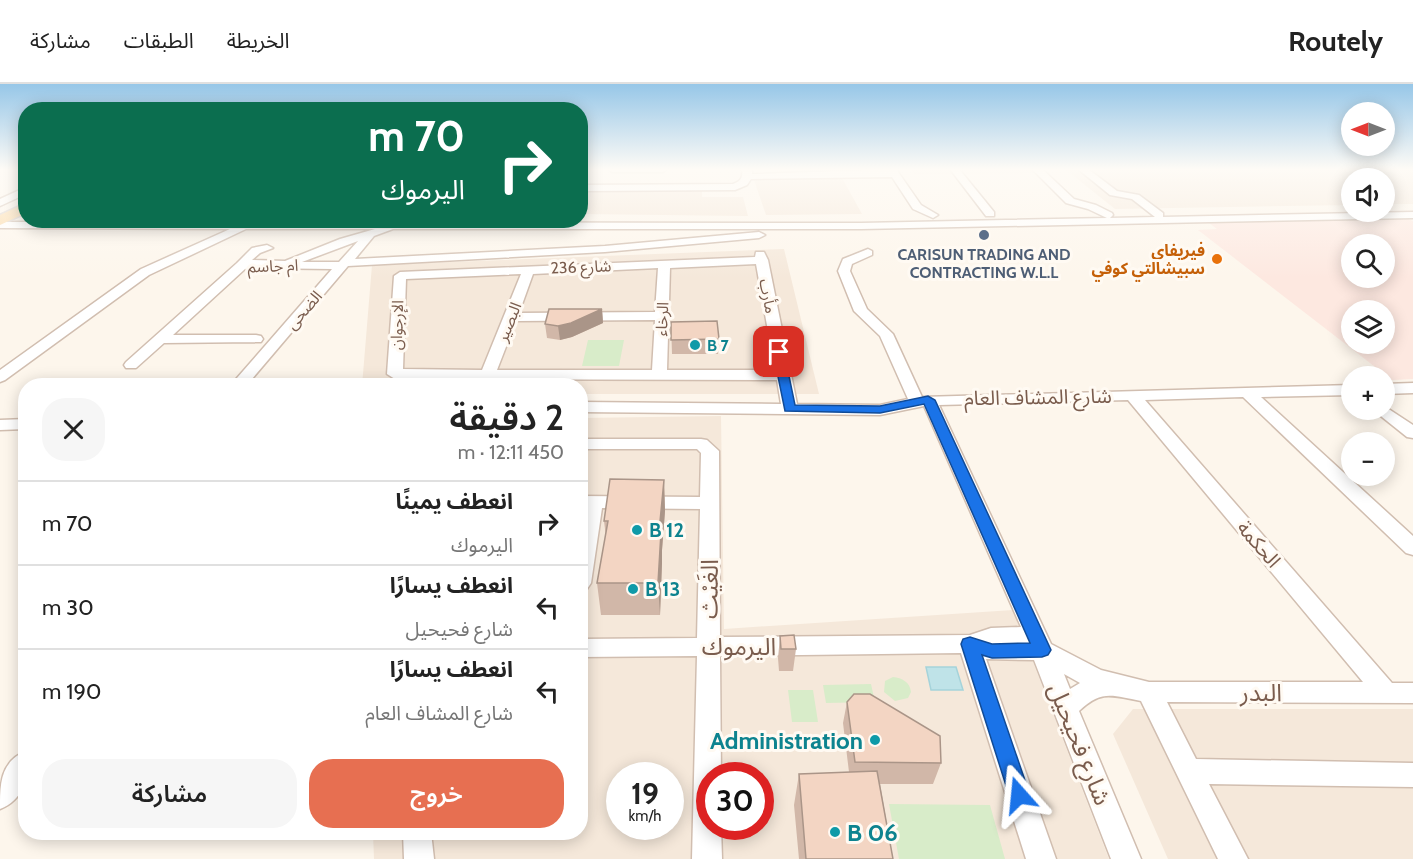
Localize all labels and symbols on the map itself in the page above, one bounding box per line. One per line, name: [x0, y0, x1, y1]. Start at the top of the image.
north arrow: [1341, 102, 1395, 156]
marker: CARISUN TRADING AND CONTRACTING W.L.L: [977, 228, 991, 242]
place label: فيريفاي سبيشالتي كوفي: [1091, 241, 1205, 281]
place label: CARISUN TRADING AND CONTRACTING W.L.L: [897, 245, 1071, 282]
marker: فيريفاي سبيشالتي كوفي: [1210, 252, 1224, 266]
street label: ام جاسم: [247, 256, 299, 279]
street label: شارع 236: [550, 256, 612, 281]
street label: مأرب: [755, 277, 781, 315]
street label: الضحى: [282, 287, 326, 333]
street label: البصير: [492, 299, 525, 345]
street label: الإرجوان: [387, 300, 408, 350]
street label: الرخاء: [652, 301, 672, 337]
pin: [753, 326, 804, 377]
place label: B 7: [707, 336, 730, 355]
marker: B 7: [688, 338, 702, 352]
street label: شارع المشاف العام: [964, 384, 1112, 413]
street label: الحكمة: [1232, 516, 1286, 572]
place label: B 12: [649, 518, 684, 542]
marker: B 12: [630, 523, 644, 537]
street label: الغَيْث: [694, 559, 724, 619]
place label: B 13: [645, 577, 680, 601]
marker: B 13: [626, 582, 640, 596]
street label: اليرموك: [702, 632, 776, 661]
street label: البدر: [1239, 678, 1282, 707]
street label: شارع فحيحيل: [1040, 679, 1118, 810]
place label: Administration: [710, 726, 863, 755]
marker: Administration: [868, 733, 882, 747]
speed limit sign: 30: [696, 762, 774, 840]
position arrow: [987, 763, 1051, 827]
place label: B 06: [847, 818, 898, 847]
marker: B 06: [828, 825, 842, 839]

